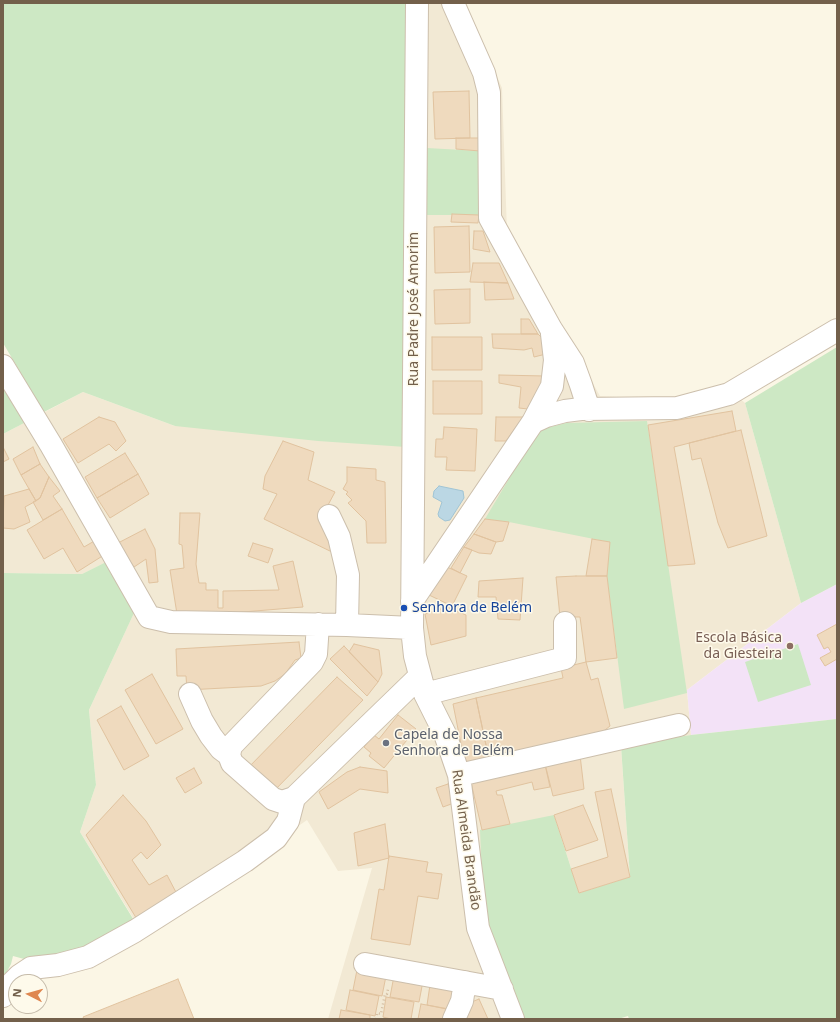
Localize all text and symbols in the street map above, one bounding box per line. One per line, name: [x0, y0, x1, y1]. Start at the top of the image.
street label: Rua Padre José Amorim: [406, 232, 422, 386]
place label: Senhora de Belém: [412, 600, 532, 616]
marker: Senhora de Belém: [399, 603, 409, 613]
place label: Escola Básica da Giesteira: [695, 630, 782, 662]
marker: Escola Básica da Giesteira: [785, 641, 795, 651]
place label: Capela de Nossa Senhora de Belém: [394, 727, 514, 760]
marker: Capela de Nossa Senhora de Belém: [381, 738, 391, 748]
street label: Rua Almeida Brandão: [448, 768, 484, 912]
north arrow: [8, 974, 48, 1014]
text: N: [9, 988, 24, 998]

